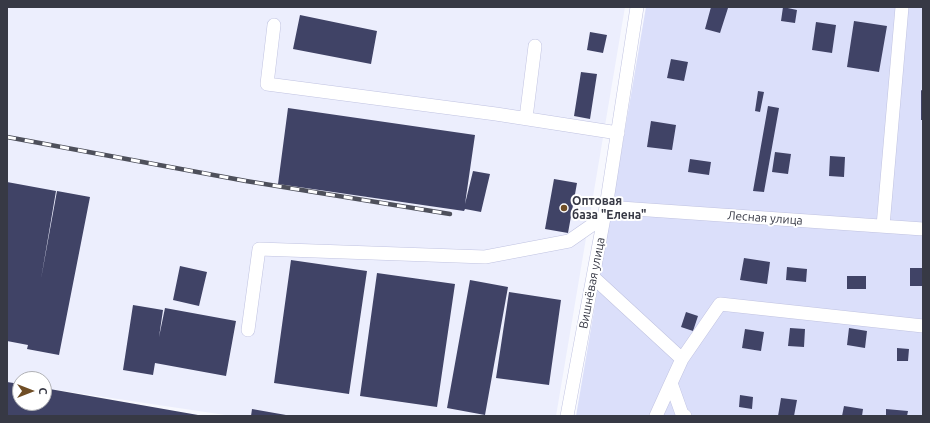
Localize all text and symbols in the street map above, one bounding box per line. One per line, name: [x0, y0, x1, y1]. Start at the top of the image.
place label: Оптовая база "Елена": [572, 194, 647, 222]
marker: Оптовая база "Елена": [559, 203, 569, 213]
street label: Лесная улица: [727, 208, 803, 228]
street label: Вишнёвая улица: [576, 236, 608, 330]
north arrow: [12, 371, 52, 411]
text: С: [37, 387, 49, 395]

